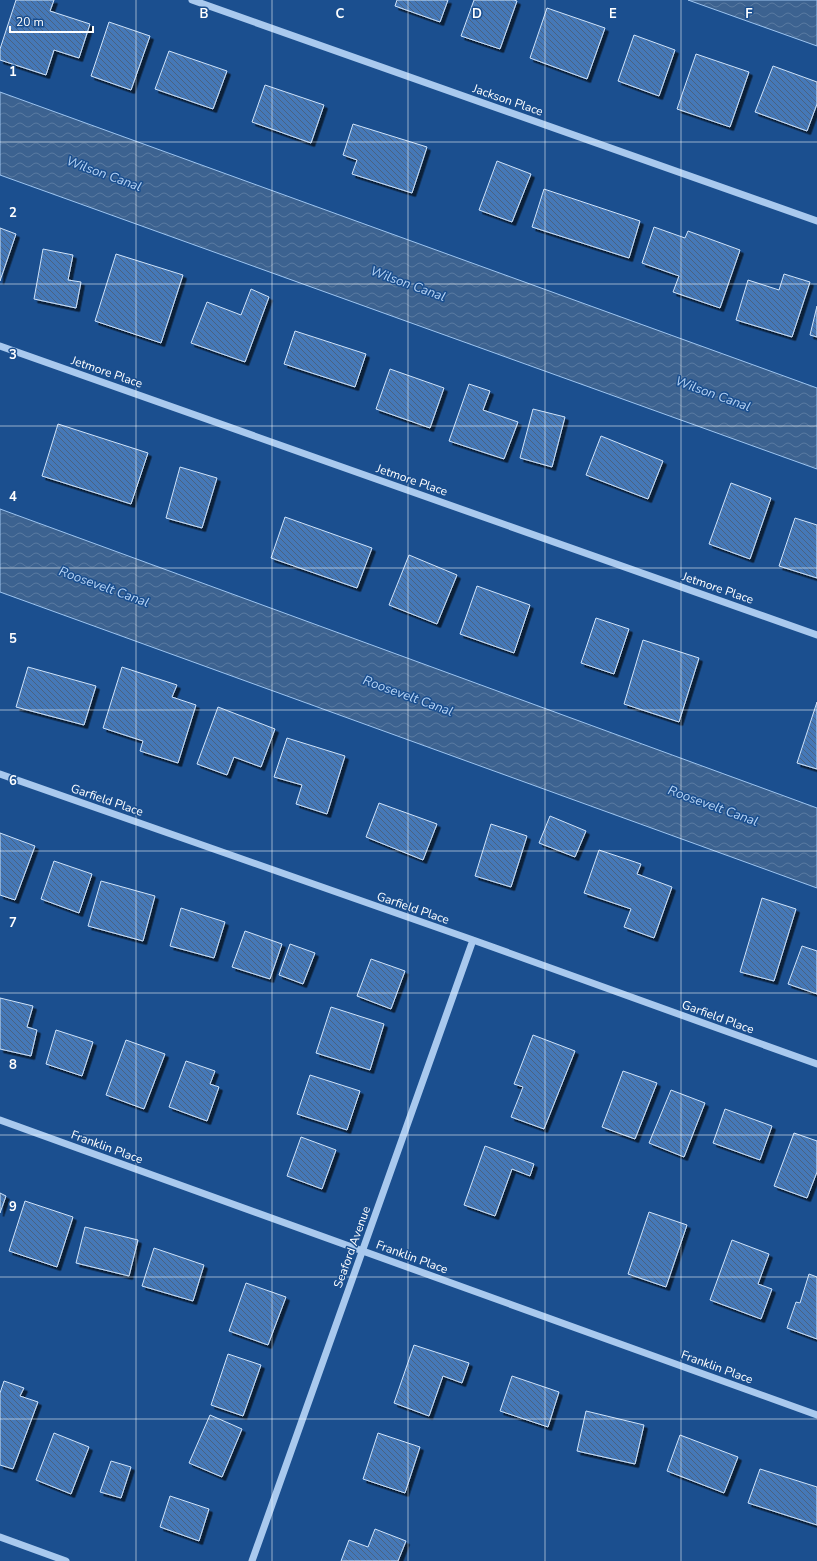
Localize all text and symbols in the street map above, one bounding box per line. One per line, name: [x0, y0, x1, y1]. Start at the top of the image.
text: B: [200, 5, 209, 23]
text: C: [336, 5, 345, 23]
text: D: [472, 5, 482, 23]
text: E: [609, 5, 617, 23]
text: F: [745, 5, 753, 23]
scale bar: [10, 8, 93, 34]
text: 20 m: [16, 14, 44, 30]
text: 1: [9, 63, 17, 81]
street label: Jackson Place: [470, 80, 545, 120]
water label: Wilson Canal: [64, 152, 144, 196]
text: 2: [9, 204, 17, 222]
water label: Wilson Canal: [368, 262, 448, 306]
text: 3: [9, 346, 17, 364]
street label: Jetmore Place: [68, 352, 145, 392]
water label: Wilson Canal: [673, 372, 753, 416]
street label: Jetmore Place: [373, 460, 450, 500]
text: 4: [9, 488, 17, 506]
water label: Roosevelt Canal: [56, 562, 152, 612]
street label: Jetmore Place: [679, 568, 756, 608]
text: 5: [9, 630, 17, 648]
water label: Roosevelt Canal: [360, 671, 456, 721]
text: 6: [9, 772, 17, 790]
street label: Garfield Place: [69, 780, 145, 820]
water label: Roosevelt Canal: [665, 781, 761, 831]
street label: Garfield Place: [375, 888, 451, 928]
text: 7: [9, 914, 17, 932]
street label: Garfield Place: [680, 997, 756, 1037]
text: 8: [9, 1056, 17, 1074]
street label: Franklin Place: [69, 1127, 145, 1167]
text: 9: [9, 1198, 17, 1216]
street label: Seaford Avenue: [330, 1204, 374, 1290]
street label: Franklin Place: [374, 1237, 450, 1277]
street label: Franklin Place: [679, 1347, 755, 1387]

